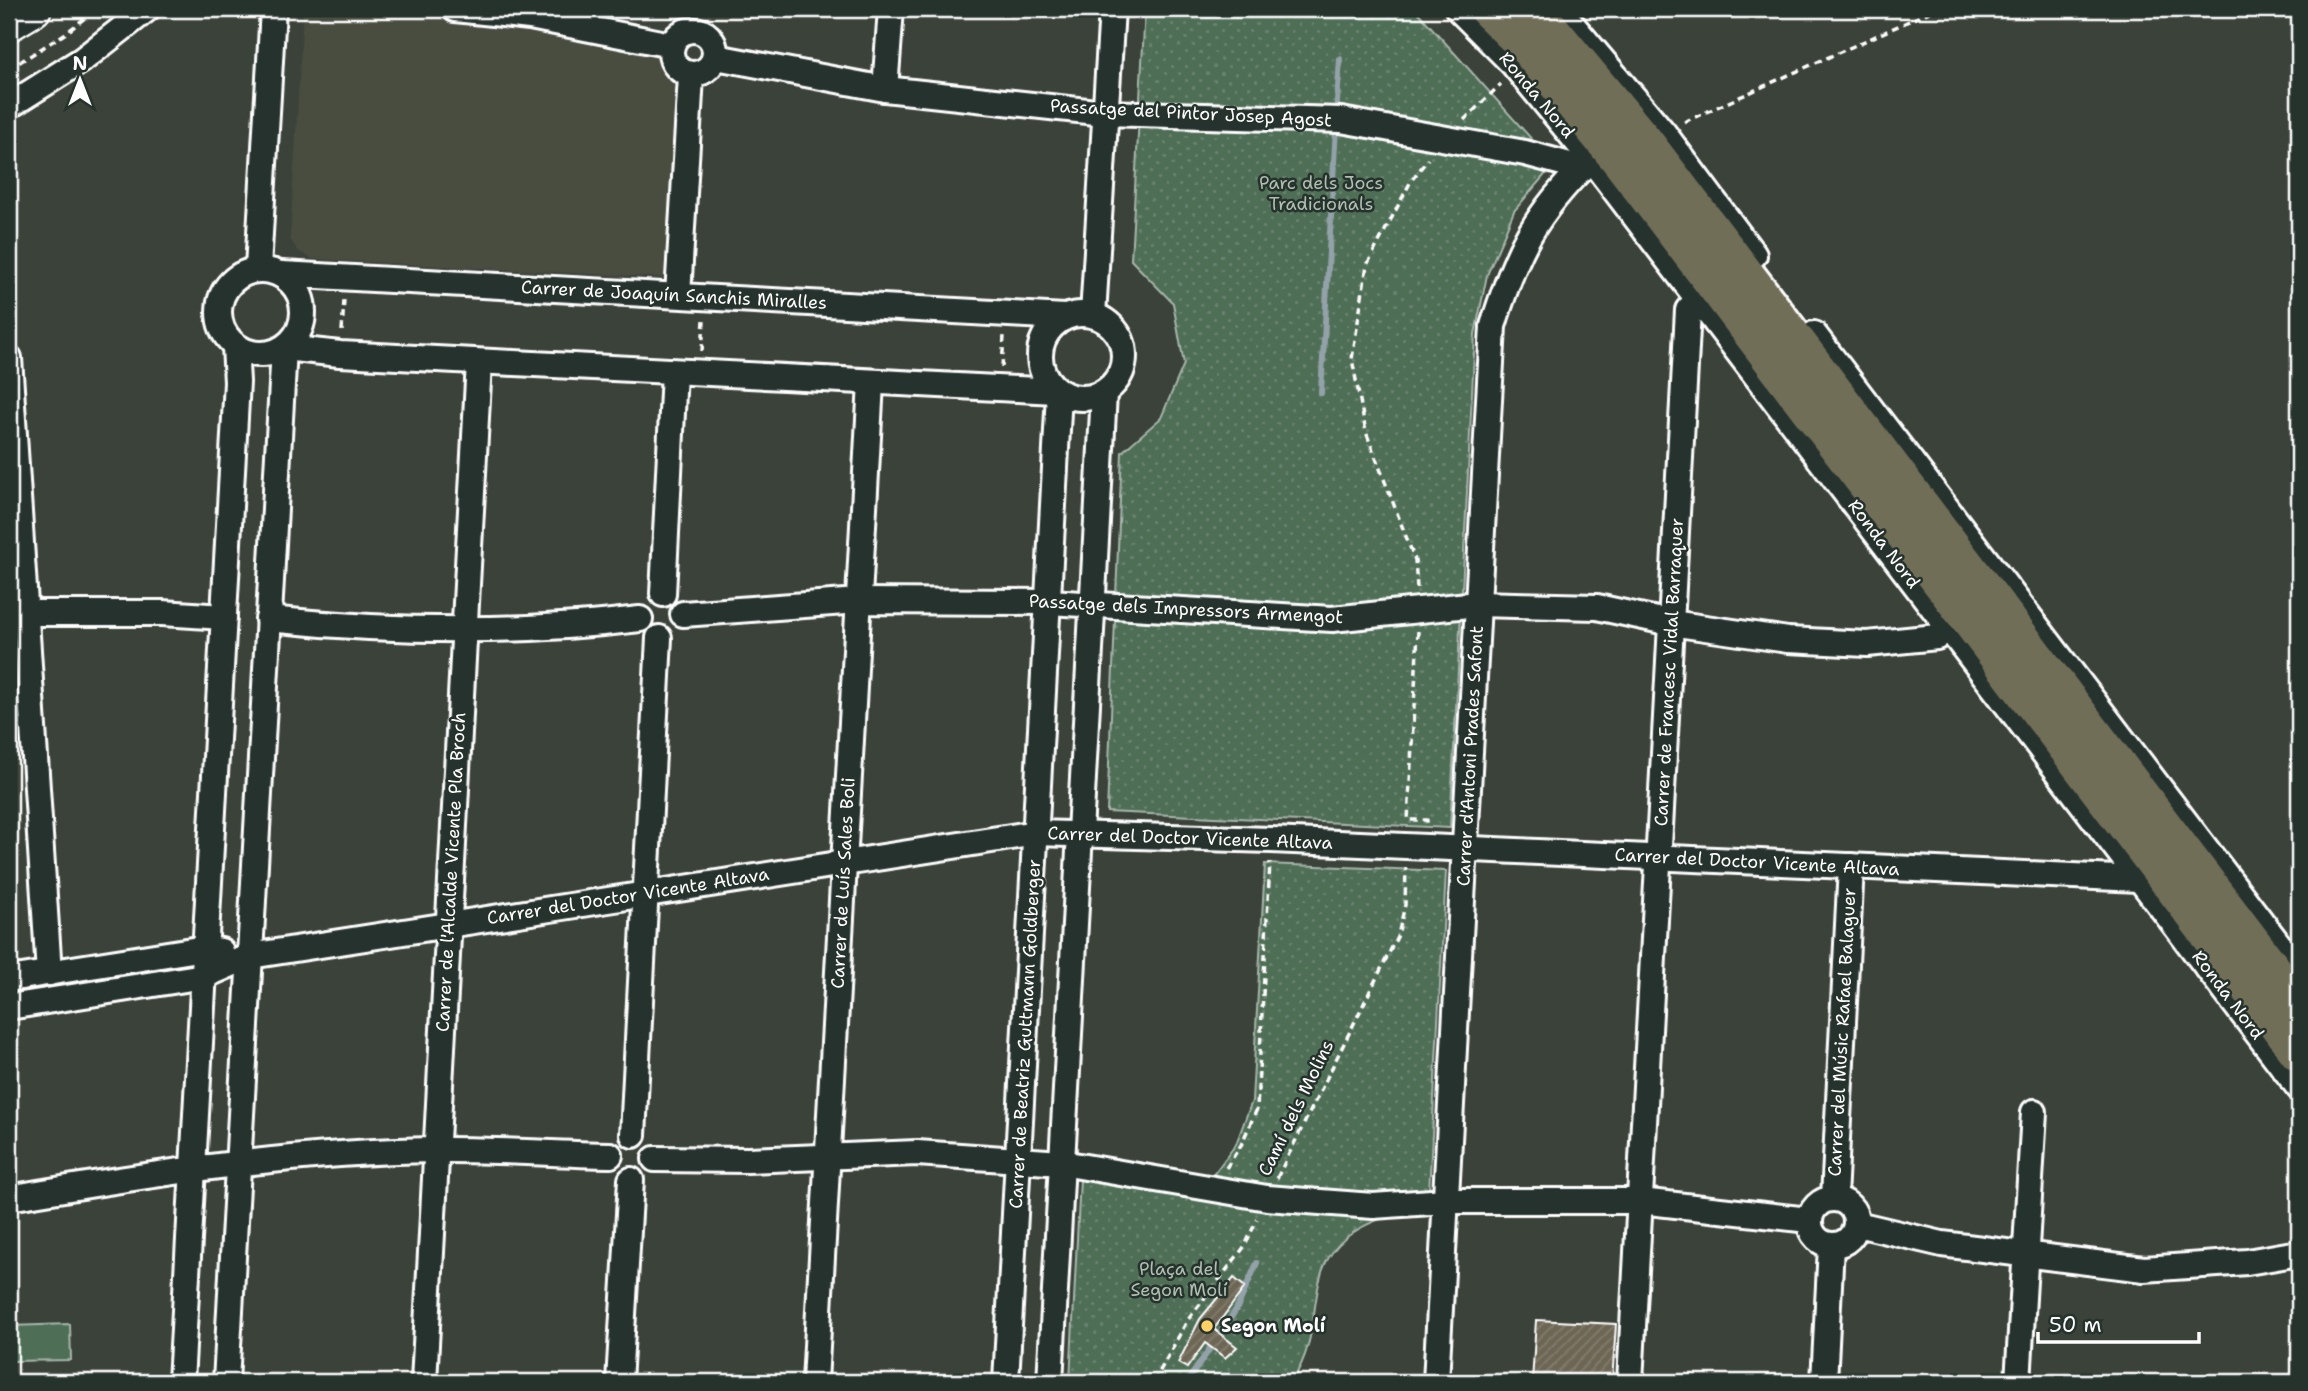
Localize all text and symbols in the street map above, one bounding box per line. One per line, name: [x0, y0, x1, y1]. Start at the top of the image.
north arrow: [46, 46, 116, 116]
street label: Ronda Nord: [1494, 47, 1580, 143]
text: N: [72, 51, 88, 76]
street label: Passatge del Pintor Josep Agost: [1049, 94, 1333, 132]
park label: Parc dels Jocs Tradicionals: [1259, 171, 1383, 216]
street label: Carrer de Joaquín Sanchis Miralles: [521, 275, 827, 315]
street label: Ronda Nord: [1843, 494, 1925, 594]
street label: Carrer de Francesc Vidal Barraquer: [1649, 517, 1689, 827]
street label: Passatge dels Impressors Armengot: [1028, 589, 1344, 629]
street label: Carrer d'Antoni Prades Safont: [1451, 625, 1489, 887]
street label: Carrer de l'Alcalde Vicente Pla Broch: [431, 711, 471, 1033]
street label: Carrer de Luís Sales Boli: [825, 777, 861, 989]
street label: Carrer del Doctor Vicente Altava: [1047, 821, 1333, 855]
street label: Carrer del Doctor Vicente Altava: [1614, 843, 1900, 881]
street label: Carrer de Beatriz Guttmann Goldberger: [1004, 859, 1046, 1209]
street label: Carrer del Doctor Vicente Altava: [485, 862, 771, 930]
street label: Carrer del Músic Rafael Balaguer: [1822, 887, 1862, 1177]
street label: Ronda Nord: [2187, 945, 2269, 1045]
street label: Camí dels Molins: [1253, 1036, 1339, 1180]
park label: Plaça del Segon Molí: [1130, 1257, 1228, 1302]
scale bar: [2038, 1300, 2200, 1344]
text: 50 m: [2049, 1311, 2102, 1339]
place label: Segon Molí: [1221, 1314, 1326, 1338]
marker: Segon Molí: [1199, 1318, 1215, 1334]

